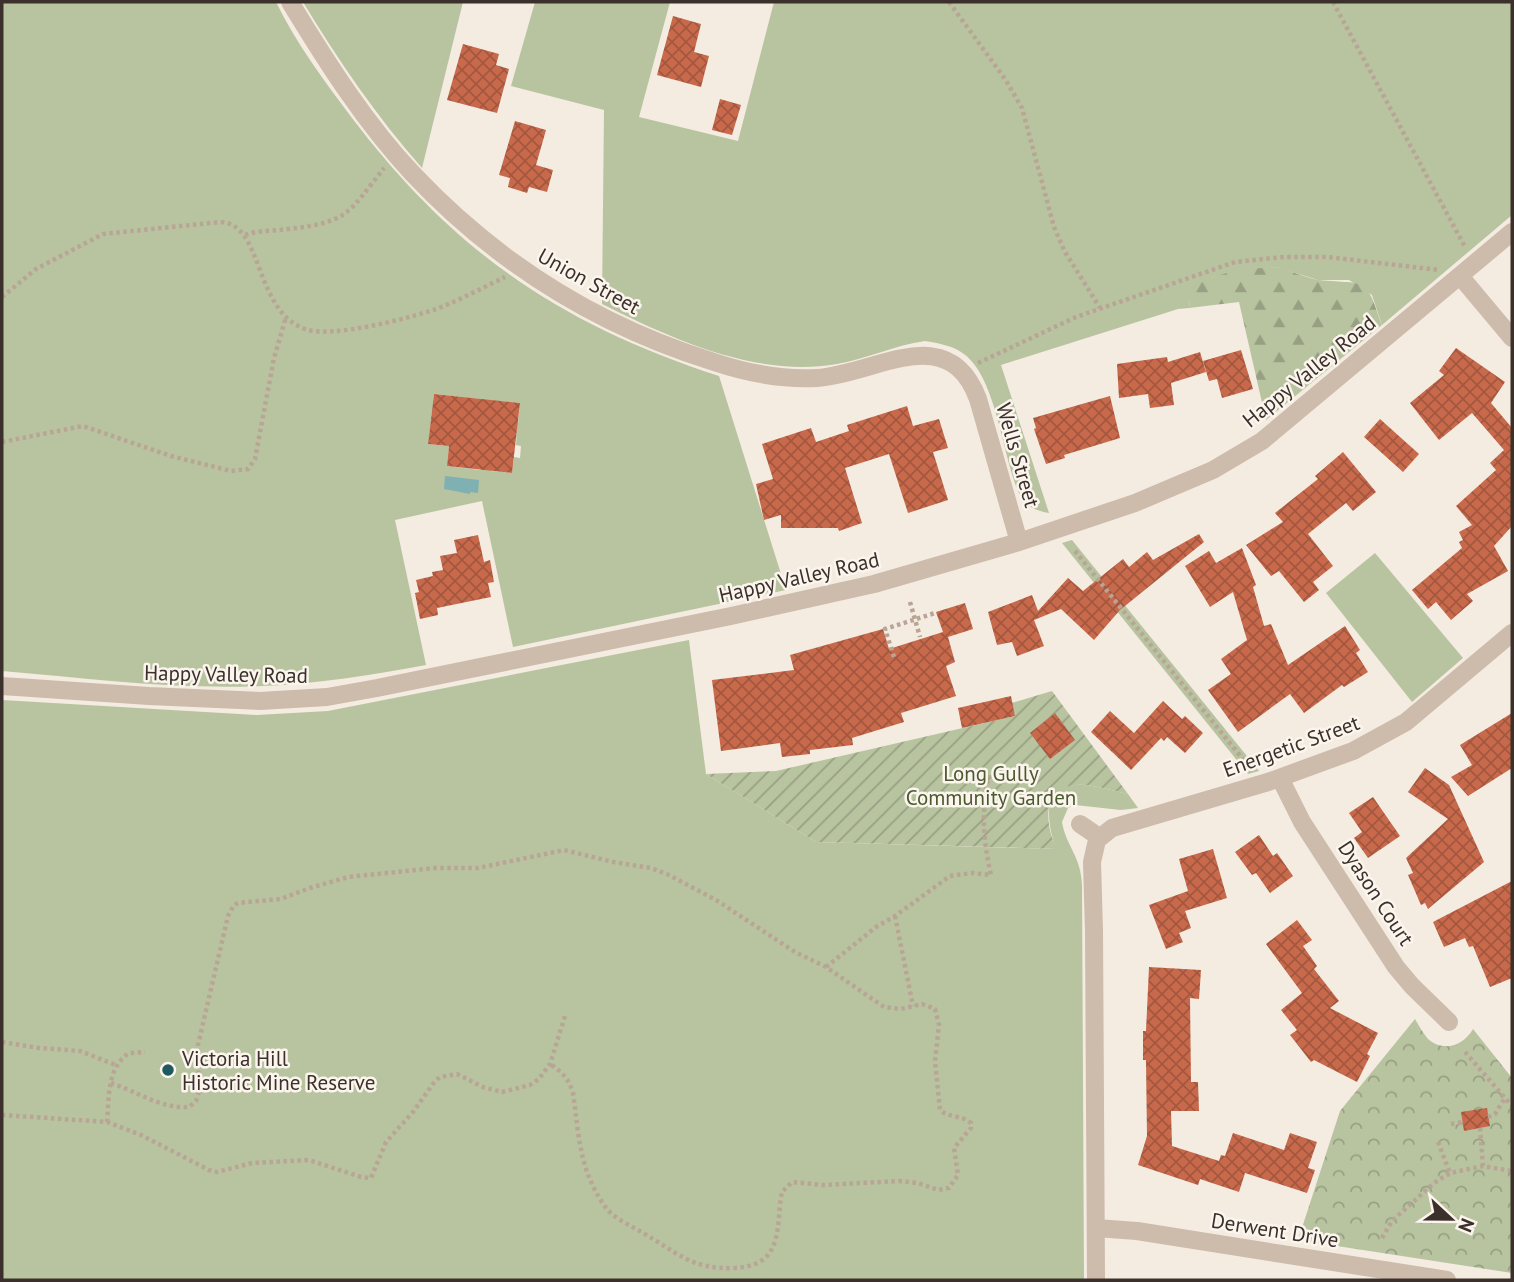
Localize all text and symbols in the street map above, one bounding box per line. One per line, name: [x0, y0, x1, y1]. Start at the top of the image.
street label: Union Street: [533, 242, 645, 320]
street label: Happy Valley Road: [1237, 309, 1381, 433]
street label: Wells Street: [990, 400, 1046, 510]
street label: Happy Valley Road: [716, 545, 882, 609]
street label: Happy Valley Road: [144, 659, 308, 689]
street label: Energetic Street: [1219, 709, 1363, 783]
park label: Long Gully Community Garden: [906, 760, 1076, 811]
street label: Dyason Court: [1332, 836, 1420, 950]
place label: Victoria Hill Historic Mine Reserve: [181, 1045, 375, 1096]
marker: Victoria Hill Historic Mine Reserve: [160, 1062, 176, 1078]
north arrow: [1416, 1184, 1486, 1254]
street label: Derwent Drive: [1209, 1207, 1341, 1253]
text: N: [1453, 1215, 1480, 1236]

